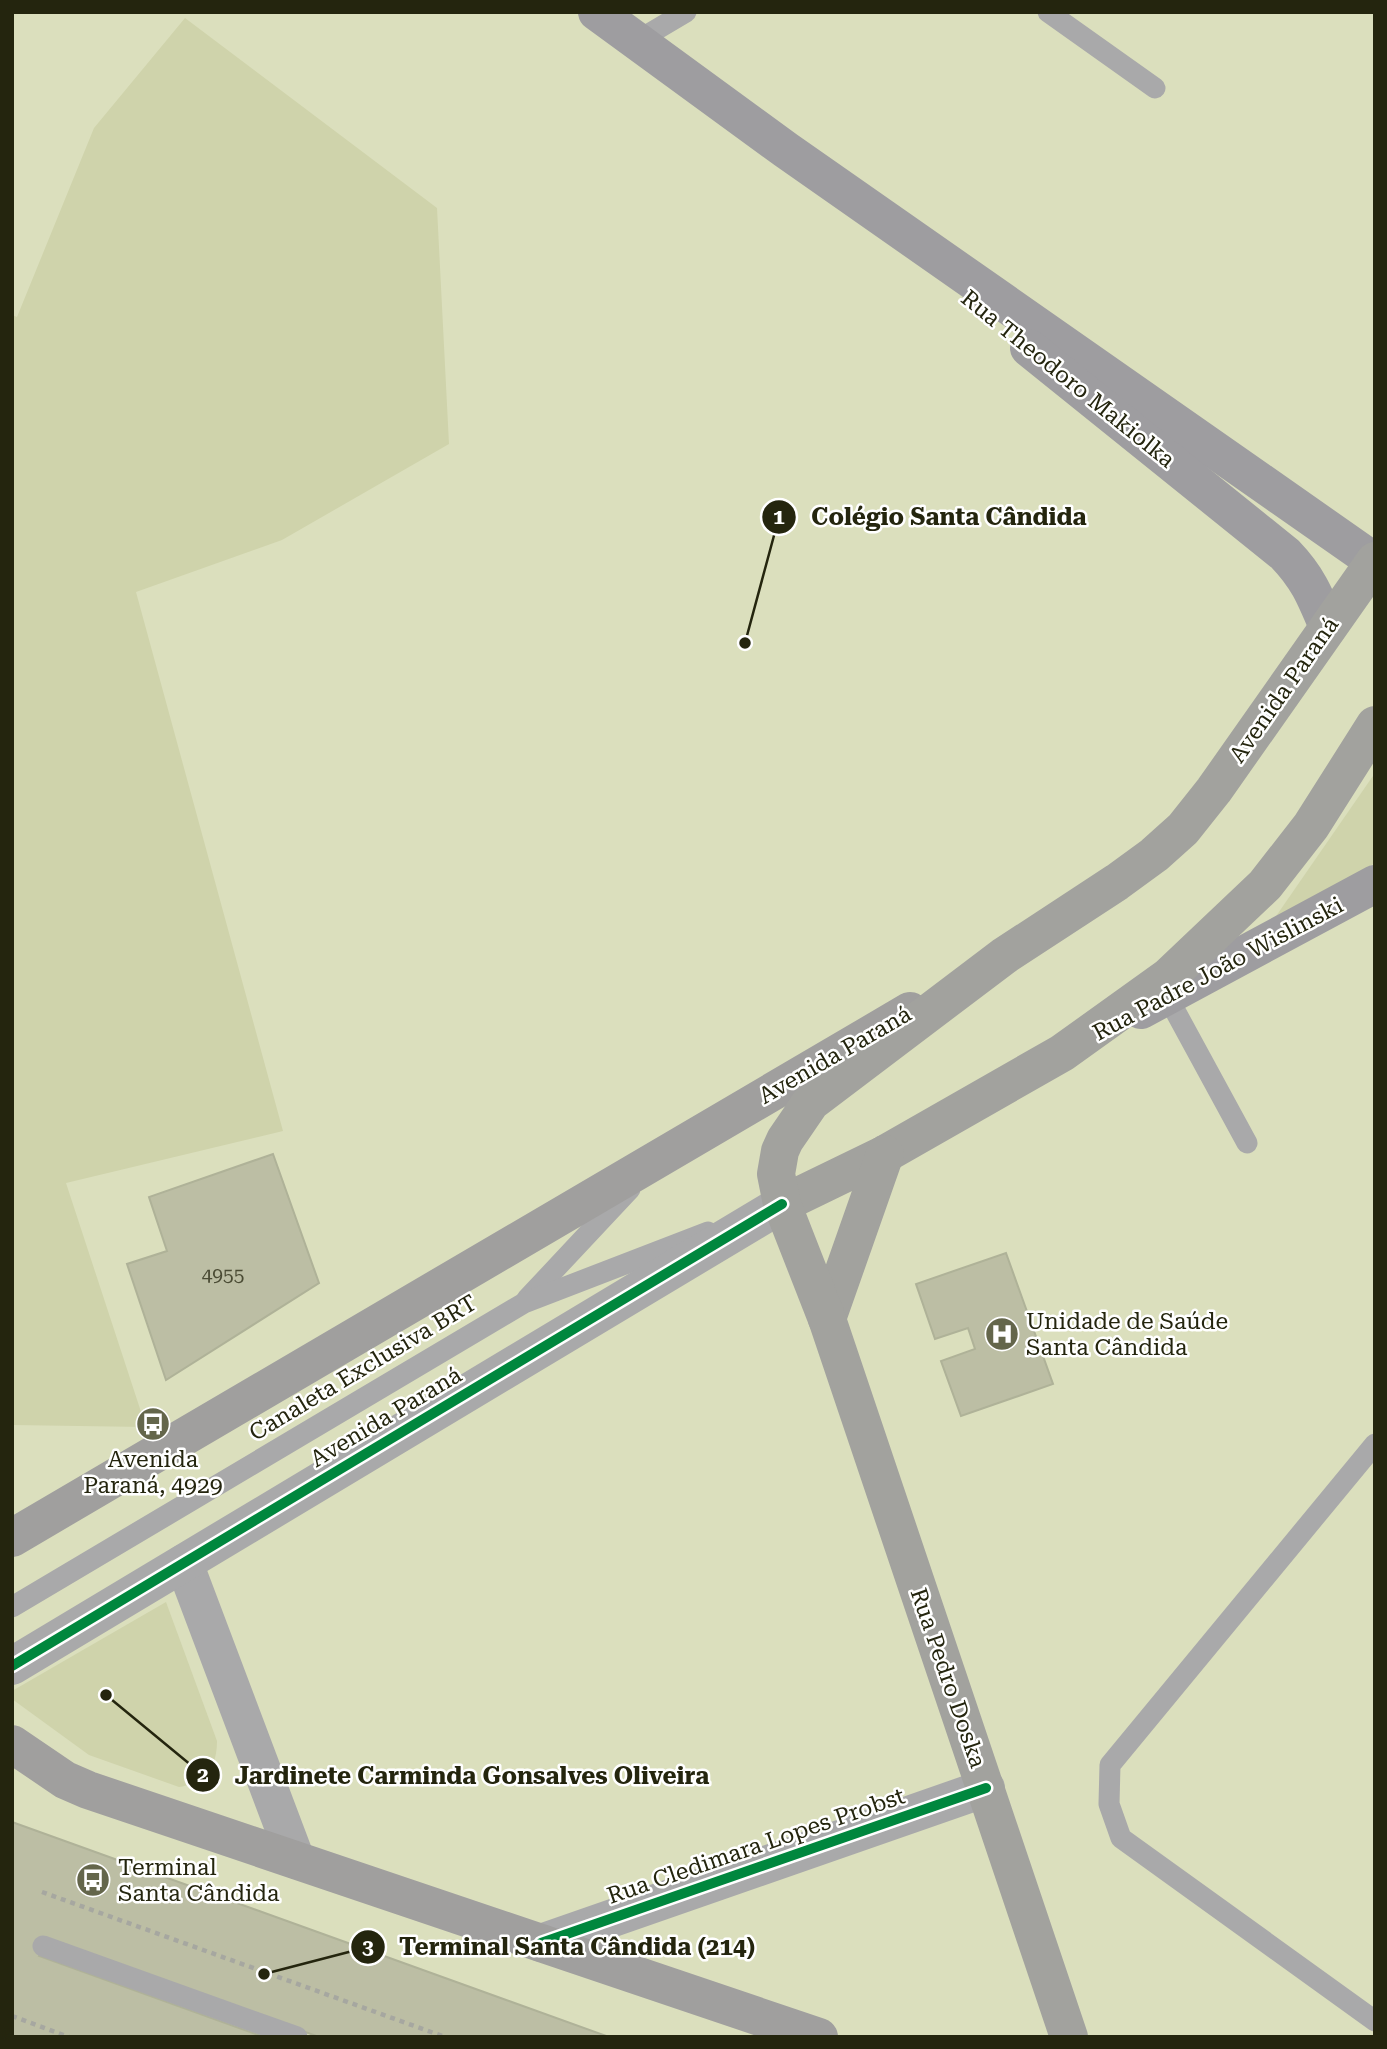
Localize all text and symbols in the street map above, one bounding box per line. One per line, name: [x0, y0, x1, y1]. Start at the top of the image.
street label: Rua Theodoro Makiolka: [956, 285, 1181, 474]
callout: Colégio Santa Cândida: [762, 495, 1100, 540]
text: Colégio Santa Cândida: [811, 503, 1087, 531]
text: 1: [773, 505, 785, 529]
street label: Avenida Paraná: [1224, 612, 1345, 768]
street label: Rua Padre João Wislinski: [1088, 891, 1348, 1047]
street label: Avenida Paraná: [754, 1000, 917, 1110]
house number: 4955: [202, 1263, 244, 1286]
street label: Canaleta Exclusiva BRT: [244, 1289, 482, 1447]
place label: Unidade de Saúde Santa Cândida: [1026, 1308, 1228, 1361]
hospital icon: Unidade de Saúde Santa Cândida: [983, 1315, 1021, 1353]
street label: Avenida Paraná: [305, 1361, 467, 1473]
bus stop icon: Avenida Paraná, 4929: [134, 1405, 172, 1443]
place label: Avenida Paraná, 4929: [83, 1446, 223, 1499]
street label: Rua Pedro Doska: [905, 1585, 992, 1772]
callout: Jardinete Carminda Gonsalves Oliveira: [185, 1753, 723, 1798]
text: Jardinete Carminda Gonsalves Oliveira: [235, 1762, 709, 1790]
text: 2: [197, 1763, 209, 1787]
street label: Rua Cledimara Lopes Probst: [604, 1782, 909, 1910]
place label: Terminal Santa Cândida: [118, 1854, 280, 1907]
bus stop icon: Terminal Santa Cândida: [74, 1861, 112, 1899]
callout: Terminal Santa Cândida (214): [350, 1924, 769, 1969]
text: Terminal Santa Cândida (214): [399, 1933, 755, 1961]
text: 3: [362, 1935, 374, 1959]

